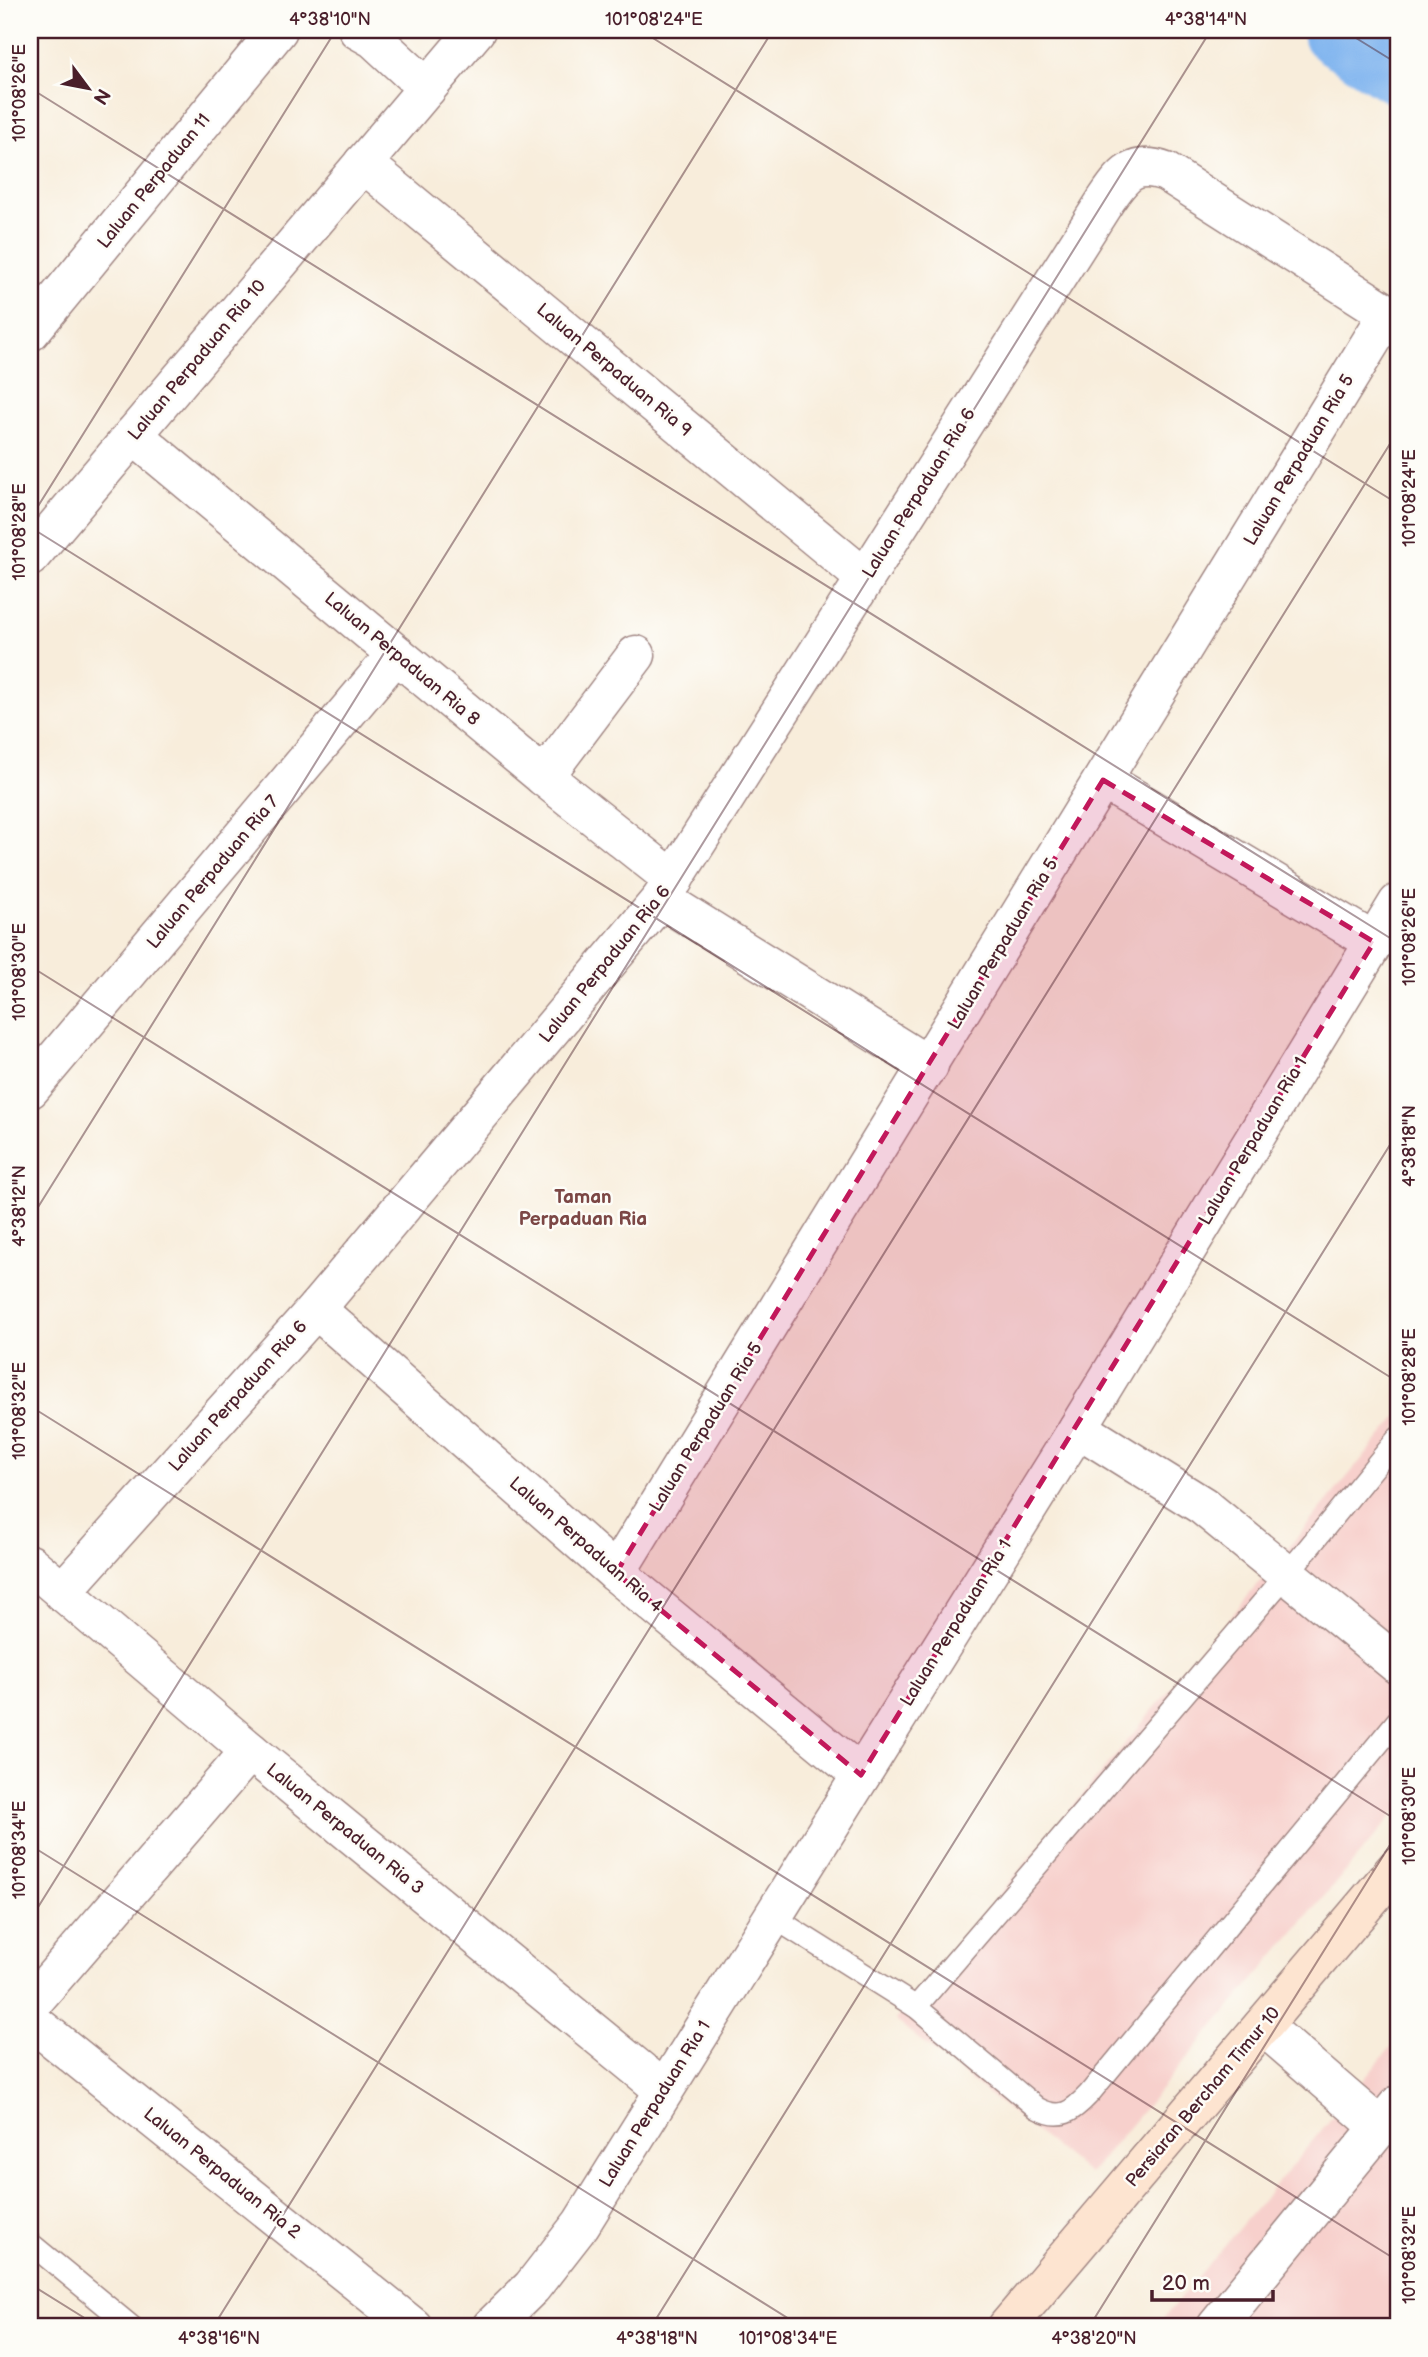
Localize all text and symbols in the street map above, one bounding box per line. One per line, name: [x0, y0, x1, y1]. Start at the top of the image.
text: 4°38'10"N: [289, 9, 371, 30]
text: 101°08'24"E: [605, 9, 703, 30]
text: 4°38'14"N: [1165, 9, 1247, 30]
text: 101°08'26"E: [9, 44, 30, 142]
north arrow: [52, 52, 122, 122]
text: N: [88, 84, 115, 108]
street label: Laluan Perpaduan 11: [93, 109, 215, 253]
street label: Laluan Perpaduan Ria 10: [124, 276, 270, 444]
street label: Laluan Perpaduan Ria 9: [532, 299, 696, 441]
street label: Laluan Perpaduan Ria 5: [1240, 371, 1358, 549]
street label: Laluan Perpaduan Ria 6: [858, 404, 980, 582]
text: 101°08'24"E: [1399, 449, 1420, 547]
text: 101°08'28"E: [9, 483, 30, 581]
street label: Laluan Perpaduan Ria 8: [320, 588, 484, 730]
street label: Laluan Perpaduan Ria 7: [143, 791, 283, 953]
street label: Laluan Perpaduan Ria 5: [944, 855, 1062, 1033]
street label: Laluan Perpaduan Ria 6: [535, 881, 675, 1047]
text: 101°08'26"E: [1399, 888, 1420, 986]
text: 101°08'30"E: [9, 923, 30, 1021]
street label: Laluan Perpaduan Ria 1: [1195, 1053, 1311, 1229]
text: 4°38'18"N: [1399, 1105, 1420, 1187]
text: 4°38'12"N: [9, 1165, 30, 1247]
district label: Taman Perpaduan Ria: [519, 1186, 647, 1231]
street label: Laluan Perpaduan Ria 6: [165, 1316, 311, 1476]
text: 101°08'28"E: [1399, 1328, 1420, 1426]
street label: Laluan Perpaduan Ria 5: [645, 1339, 767, 1515]
text: 101°08'32"E: [9, 1362, 30, 1460]
street label: Laluan Perpaduan Ria 4: [505, 1473, 667, 1617]
street label: Laluan Perpaduan Ria 1: [896, 1536, 1016, 1710]
street label: Laluan Perpaduan Ria 3: [262, 1759, 428, 1899]
text: 101°08'30"E: [1399, 1767, 1420, 1865]
text: 101°08'34"E: [9, 1801, 30, 1899]
street label: Persiaran Bercham Timur 10: [1122, 2003, 1284, 2191]
street label: Laluan Perpaduan Ria 1: [595, 2017, 715, 2191]
street label: Laluan Perpaduan Ria 2: [139, 2103, 305, 2243]
text: 101°08'32"E: [1399, 2206, 1420, 2304]
scale bar: [1152, 2259, 1272, 2303]
text: 20 m: [1162, 2271, 1210, 2296]
text: 4°38'16"N: [178, 2328, 260, 2349]
text: 4°38'18"N: [616, 2328, 698, 2349]
text: 101°08'34"E: [739, 2328, 837, 2349]
text: 4°38'20"N: [1051, 2328, 1137, 2349]

